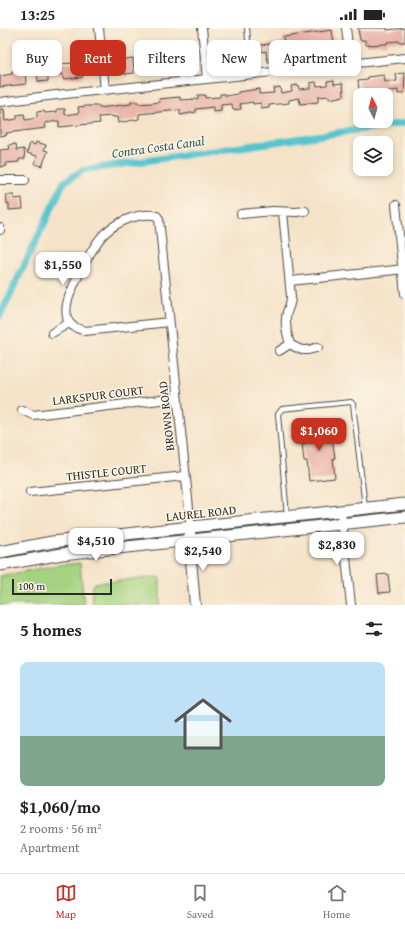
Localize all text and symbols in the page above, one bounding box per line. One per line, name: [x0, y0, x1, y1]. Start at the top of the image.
text: 13:25: [20, 4, 55, 25]
chip: Buy: [12, 40, 62, 76]
chip: Rent: [70, 40, 126, 76]
chip: Filters: [134, 40, 199, 76]
chip: New: [207, 40, 261, 76]
chip: Apartment: [269, 40, 361, 76]
north arrow: [353, 88, 393, 128]
map controls: [353, 88, 393, 176]
water label: Contra Costa Canal: [110, 131, 206, 163]
button: layers: [353, 136, 393, 176]
pin: $1,550: [30, 252, 96, 286]
text: $1,550: [44, 255, 82, 274]
street label: BROWN ROAD: [154, 380, 178, 452]
street label: LARKSPUR COURT: [51, 381, 145, 409]
pin: $1,060: [286, 418, 352, 452]
text: $1,060: [300, 421, 338, 440]
street label: THISTLE COURT: [65, 459, 147, 485]
street label: LAUREL ROAD: [165, 501, 237, 525]
pin: $4,510: [63, 528, 129, 562]
text: $4,510: [77, 531, 115, 550]
pin: $2,830: [304, 532, 370, 566]
text: $2,830: [318, 535, 356, 554]
pin: $2,540: [170, 538, 236, 572]
text: $2,540: [184, 541, 222, 560]
scale bar: [12, 577, 112, 596]
text: 100 m: [18, 578, 45, 594]
text: 5 homes: [20, 617, 82, 642]
icon: filters: [363, 618, 385, 640]
icon: home: [167, 688, 239, 760]
text: $1,060/mo: [20, 794, 101, 819]
text: 2 rooms · 56 m²: [20, 819, 102, 838]
text: Apartment: [20, 838, 80, 857]
tab: Map: [55, 882, 77, 922]
tab: Saved: [187, 882, 213, 922]
tab: Home: [323, 882, 350, 922]

